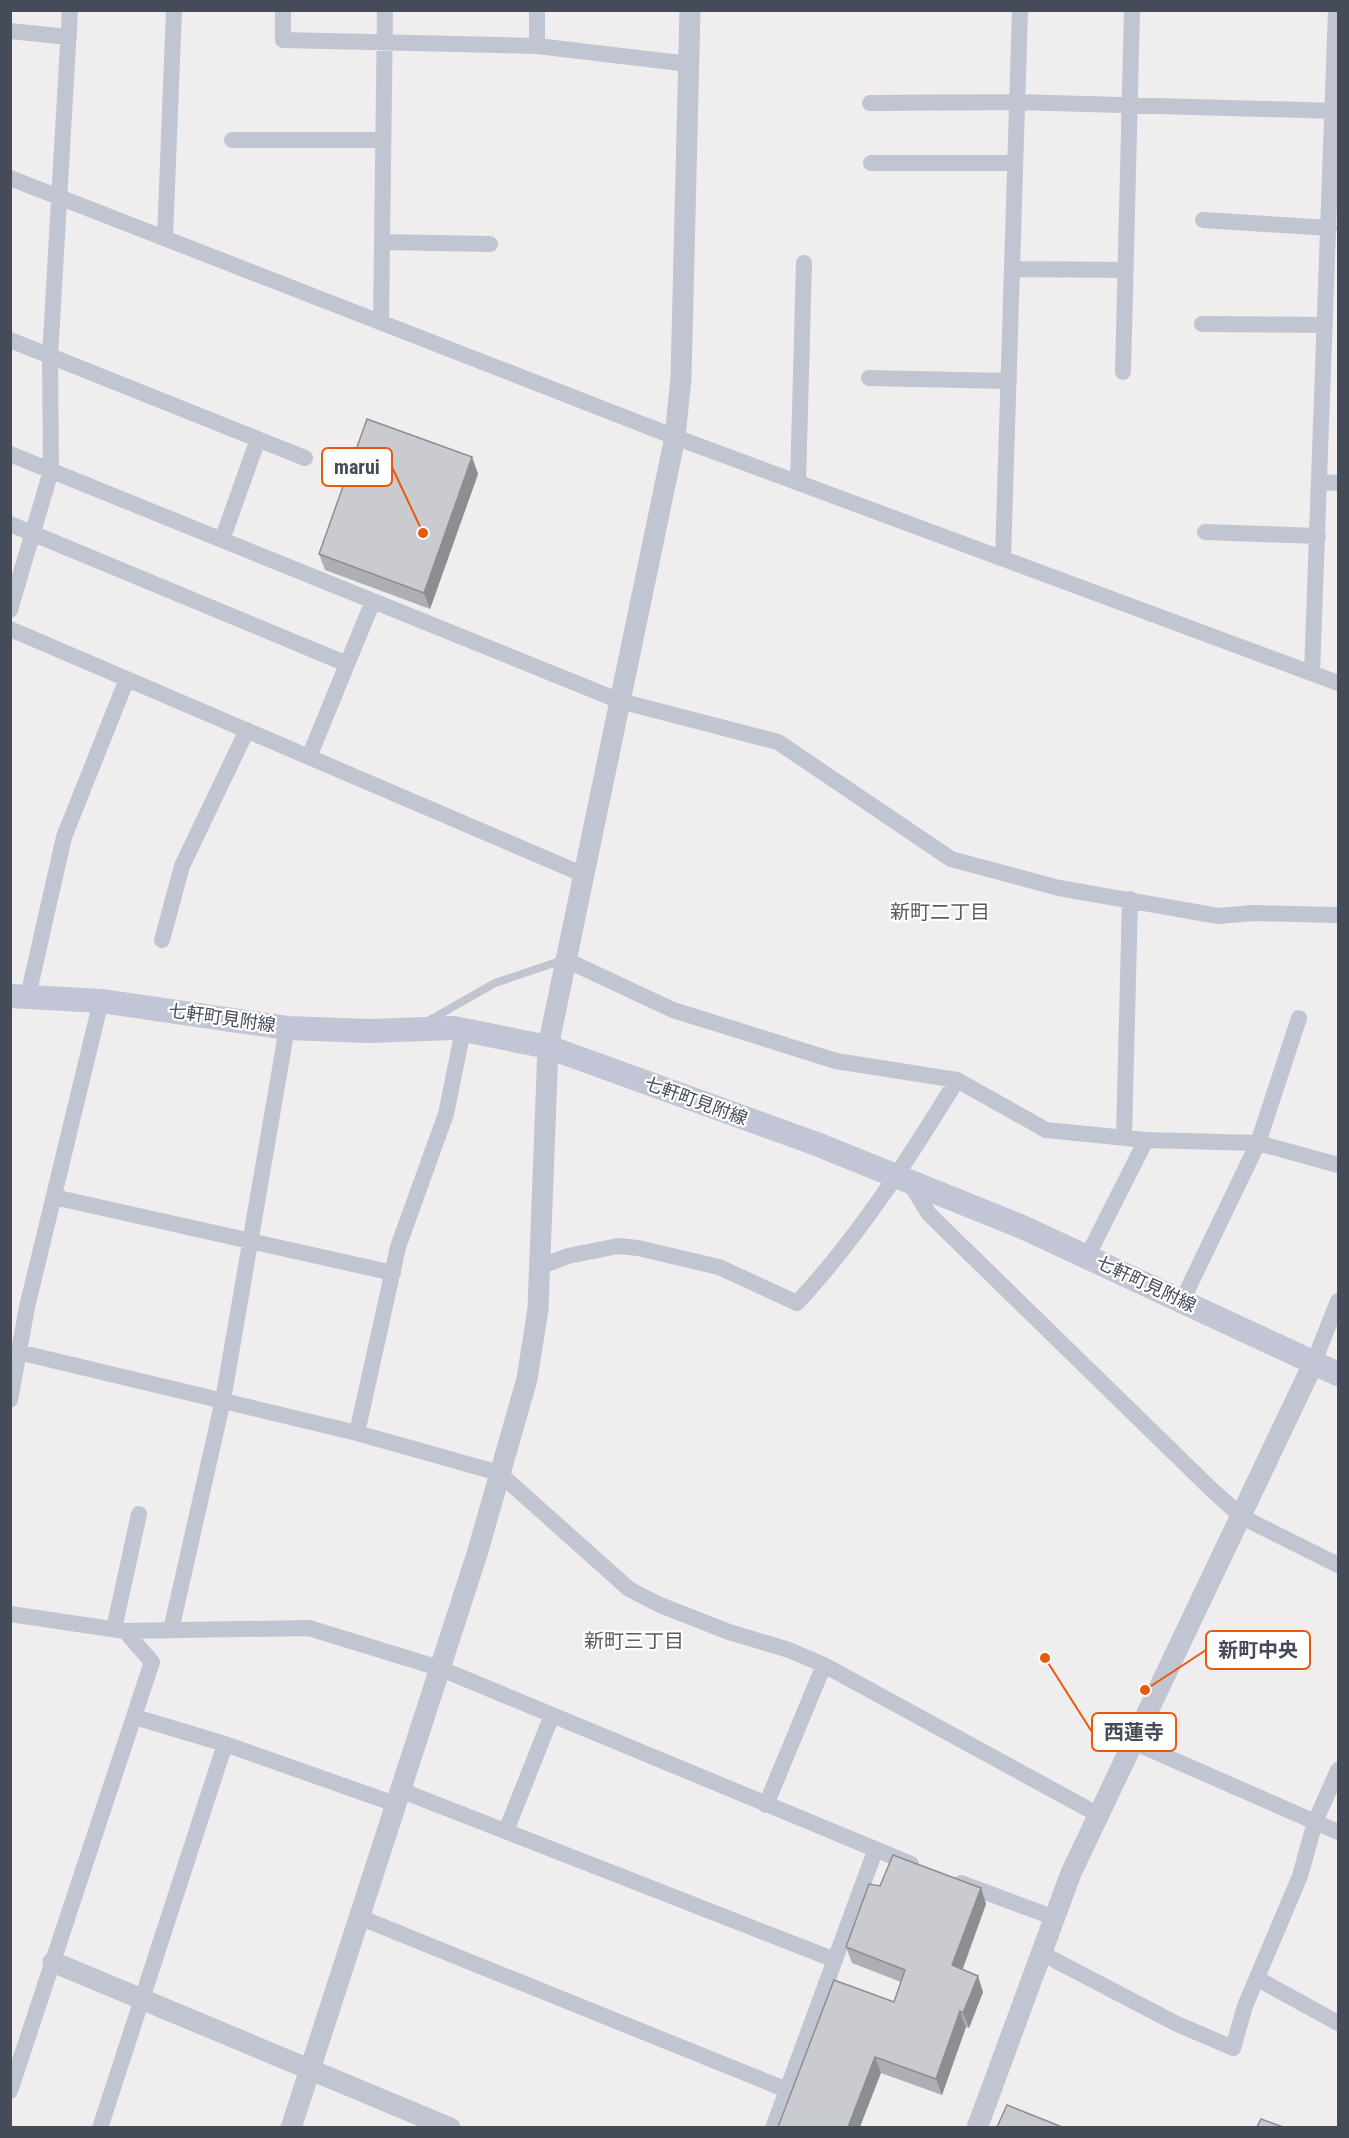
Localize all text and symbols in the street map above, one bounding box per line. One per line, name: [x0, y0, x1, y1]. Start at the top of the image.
callout: marui: [322, 448, 392, 486]
text: marui: [334, 455, 380, 479]
district label: 新町二丁目: [890, 900, 990, 924]
street label: 七軒町見附線: [167, 1000, 277, 1035]
street label: 七軒町見附線: [642, 1072, 751, 1129]
street label: 七軒町見附線: [1093, 1251, 1200, 1316]
district label: 新町三丁目: [584, 1629, 684, 1653]
callout: 新町中央: [1206, 1631, 1310, 1669]
text: 新町中央: [1218, 1638, 1298, 1662]
callout: 西蓮寺: [1092, 1713, 1176, 1751]
text: 西蓮寺: [1104, 1720, 1164, 1744]

